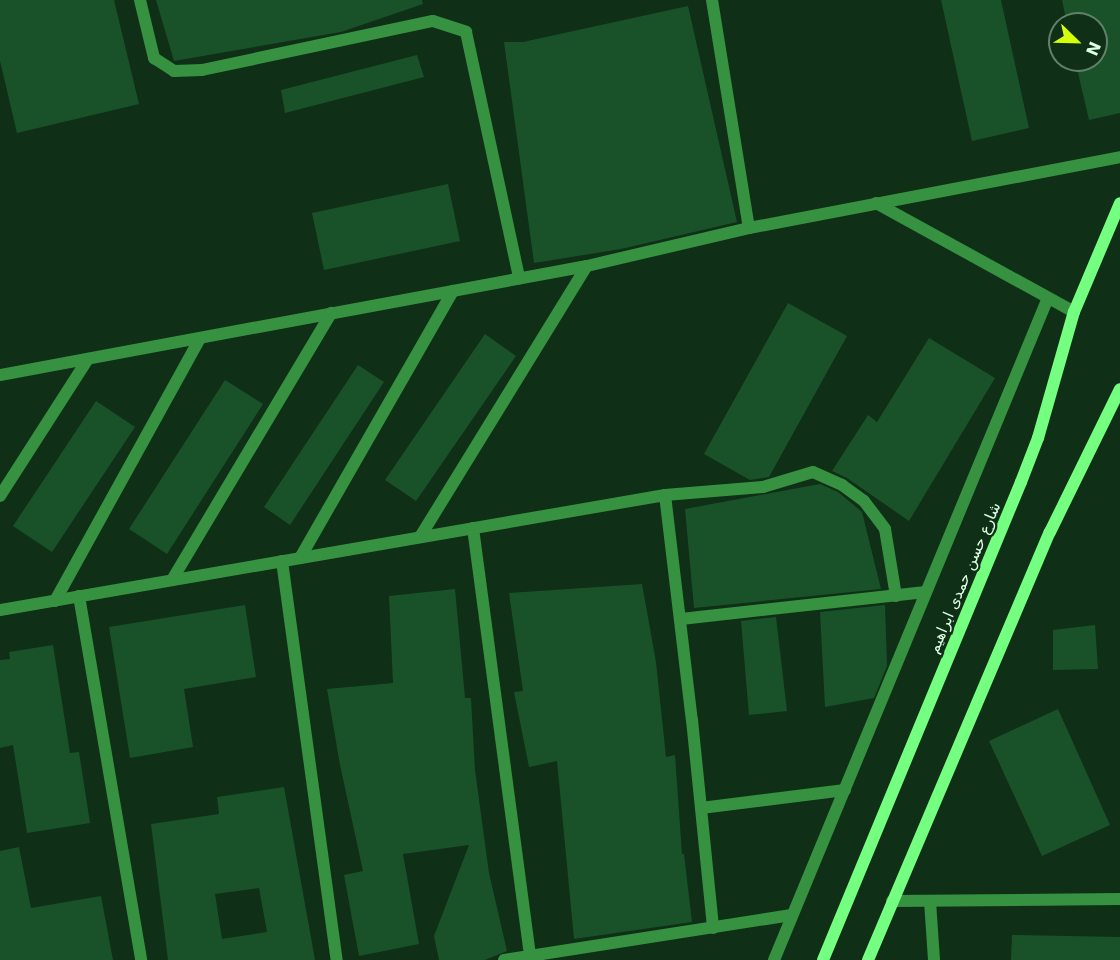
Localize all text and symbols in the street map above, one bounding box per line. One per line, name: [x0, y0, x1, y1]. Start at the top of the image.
north arrow: [1048, 12, 1108, 72]
text: N: [1082, 39, 1105, 58]
street label: شارع حسن حمدى ابراهيم: [925, 500, 1005, 656]

